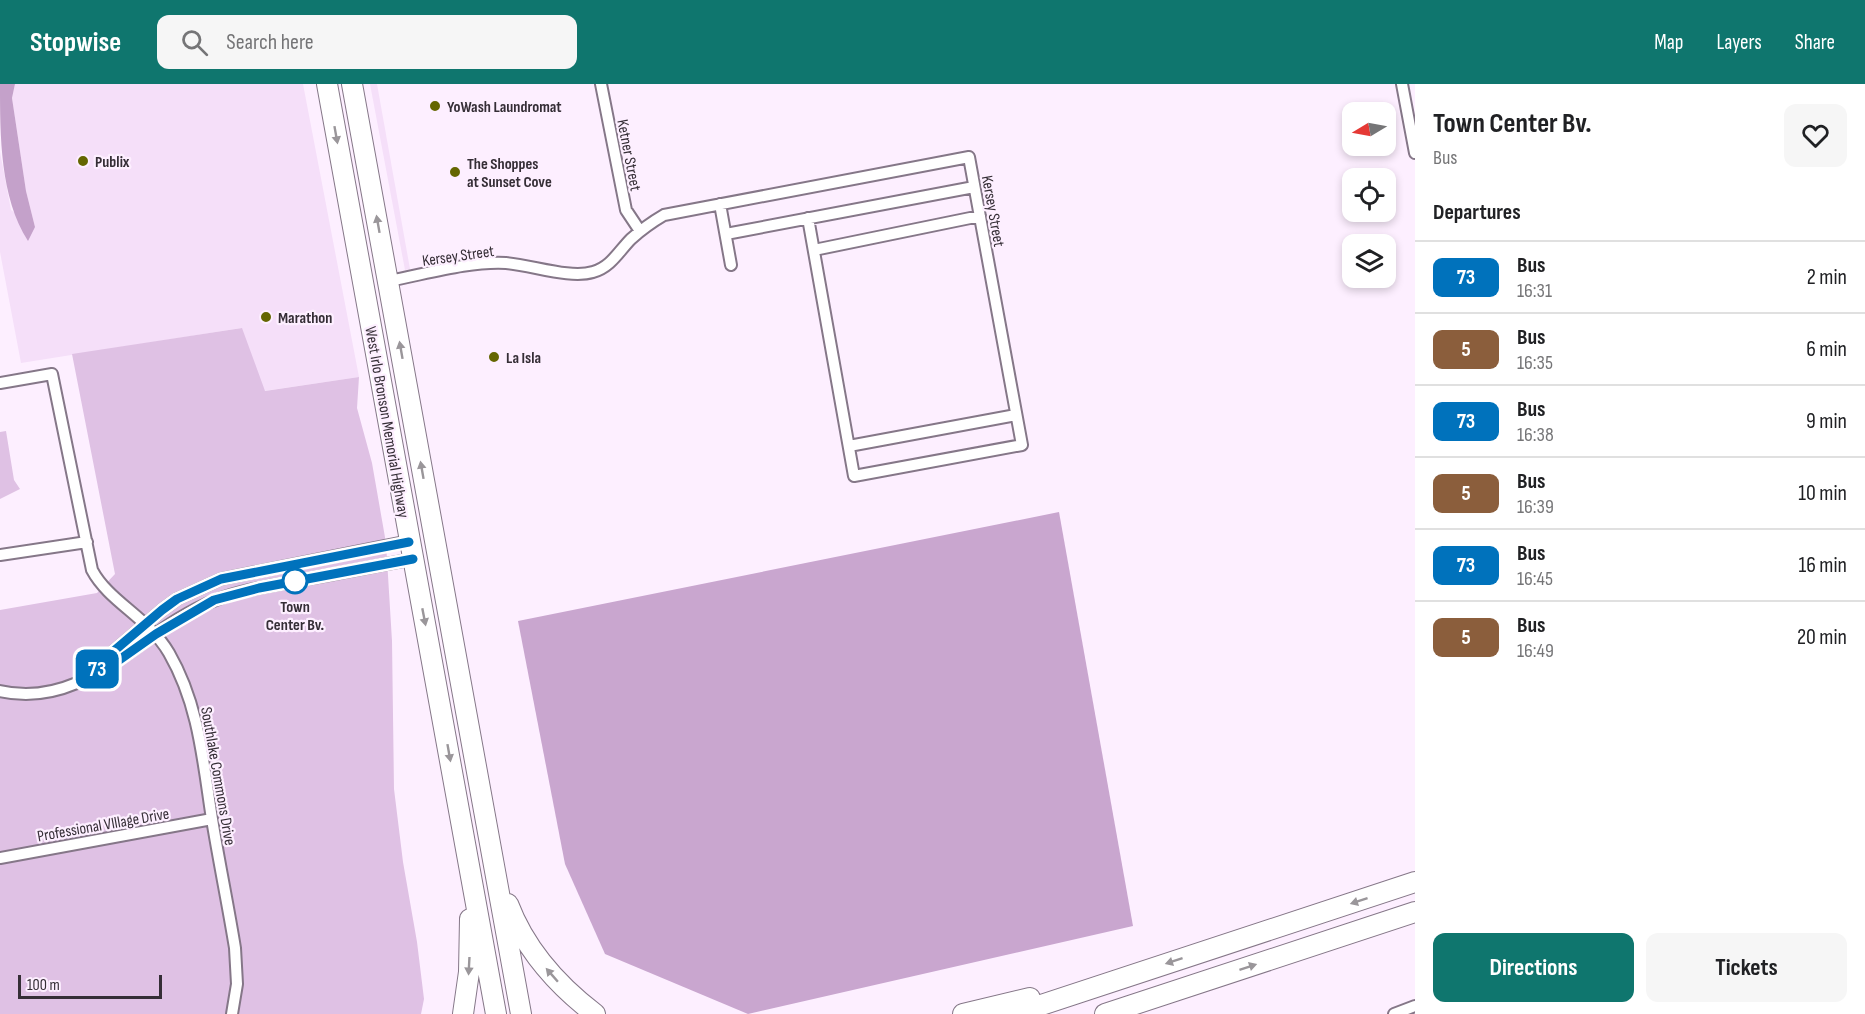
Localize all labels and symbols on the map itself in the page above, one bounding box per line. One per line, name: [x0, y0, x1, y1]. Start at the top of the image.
place label: YoWash Laundromat: [447, 98, 562, 117]
marker: YoWash Laundromat: [428, 99, 442, 113]
north arrow: [1342, 102, 1396, 156]
street label: Ketner Street: [612, 118, 645, 193]
one-way arrow: [332, 125, 341, 144]
place label: Publix: [95, 153, 130, 172]
marker: Publix: [76, 154, 90, 168]
place label: The Shoppes at Sunset Cove: [467, 155, 552, 192]
marker: The Shoppes at Sunset Cove: [448, 165, 462, 179]
street label: Kersey Street: [977, 174, 1008, 249]
one-way arrow: [373, 214, 382, 233]
street label: Kersey Street: [421, 242, 495, 271]
place label: Marathon: [278, 309, 332, 328]
marker: Marathon: [259, 310, 273, 324]
street label: West Irlo Bronson Memorial Highway: [360, 325, 413, 519]
one-way arrow: [396, 341, 405, 360]
place label: La Isla: [506, 349, 541, 368]
marker: La Isla: [487, 350, 501, 364]
one-way arrow: [417, 460, 426, 479]
marker: Town Center Bv.: [282, 568, 308, 594]
place label: Town Center Bv.: [266, 598, 324, 635]
one-way arrow: [420, 608, 429, 627]
line badge: 73: [70, 650, 124, 688]
street label: Southlake Commons Drive: [196, 705, 239, 847]
one-way arrow: [445, 744, 454, 763]
street label: Professional VIllage Drive: [36, 805, 171, 846]
one-way arrow: [1350, 896, 1368, 906]
one-way arrow: [465, 956, 474, 975]
one-way arrow: [1165, 957, 1183, 967]
one-way arrow: [1239, 962, 1257, 971]
one-way arrow: [546, 968, 559, 983]
scale bar: [18, 972, 162, 1000]

